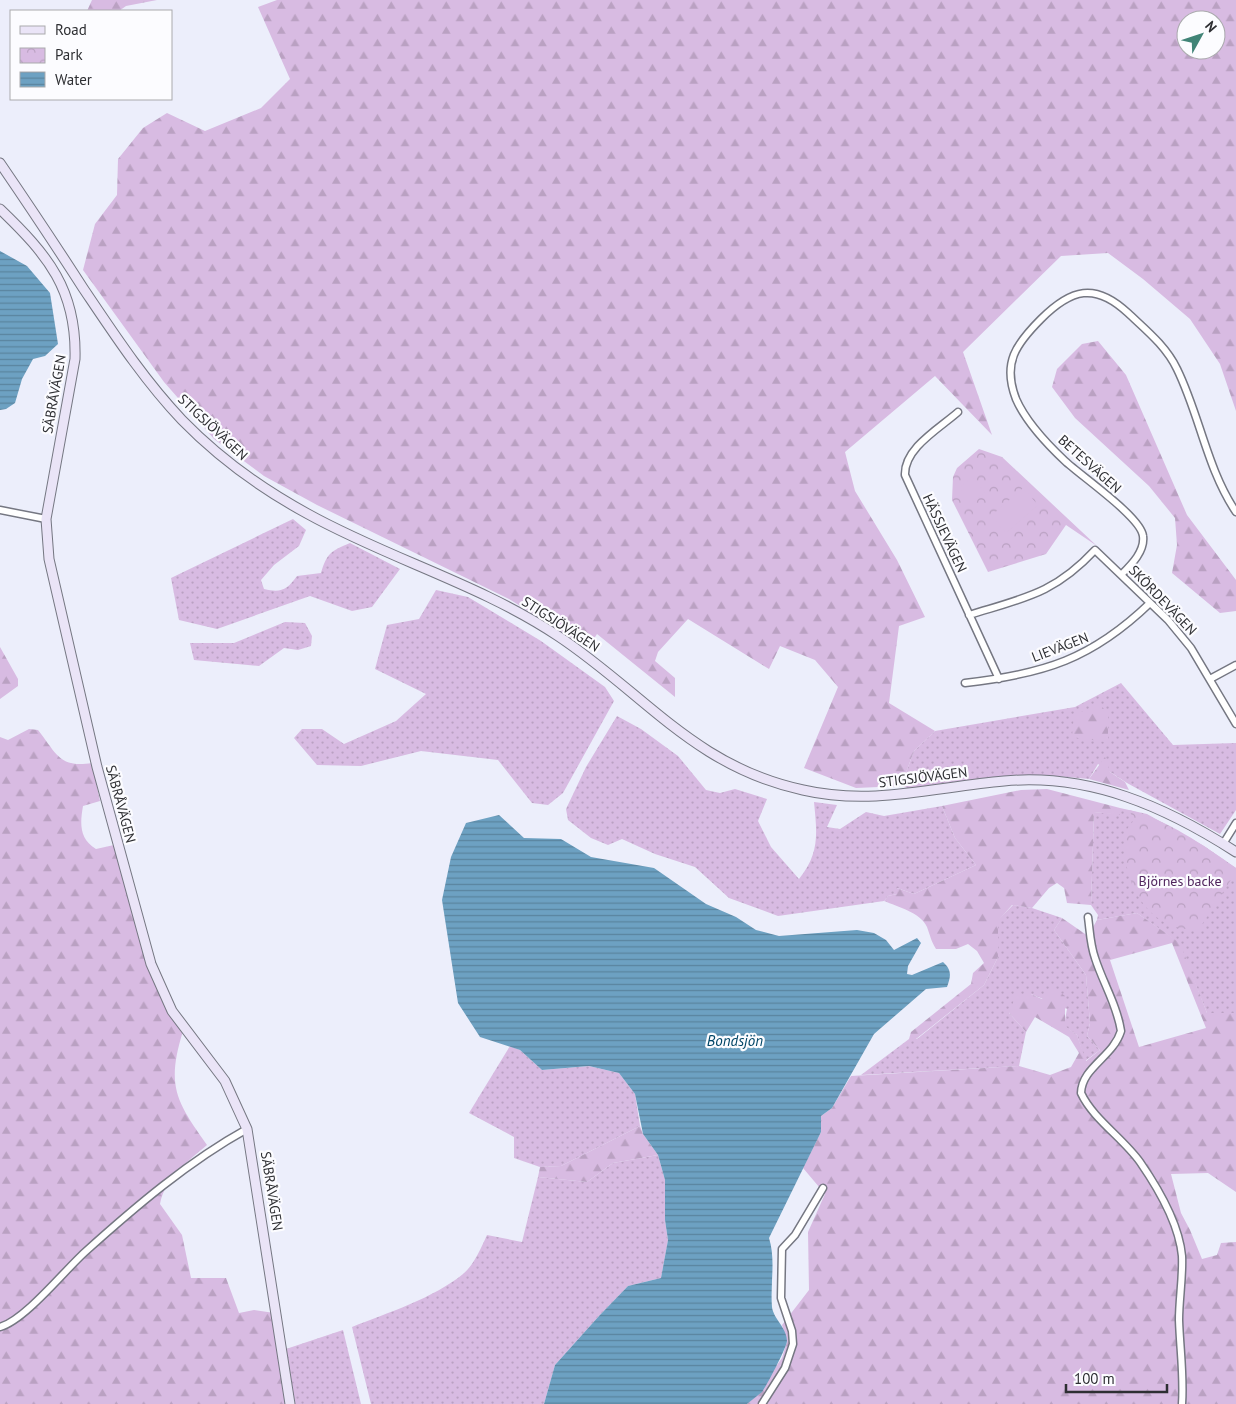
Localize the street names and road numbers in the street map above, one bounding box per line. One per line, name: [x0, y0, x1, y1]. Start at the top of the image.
street label: SÄBRÅVÄGEN: [38, 353, 70, 435]
street label: STIGSJÖVÄGEN: [174, 390, 252, 464]
street label: BETESVÄGEN: [1055, 431, 1125, 497]
street label: HÄSSJEVÄGEN: [919, 491, 971, 575]
street label: SKÖRDEVÄGEN: [1125, 561, 1201, 639]
street label: STIGSJÖVÄGEN: [519, 592, 603, 656]
street label: LIEVÄGEN: [1029, 628, 1091, 666]
street label: SÄBRÅVÄGEN: [102, 763, 140, 845]
street label: STIGSJÖVÄGEN: [878, 763, 968, 791]
street label: SÄBRÅVÄGEN: [257, 1150, 287, 1232]

